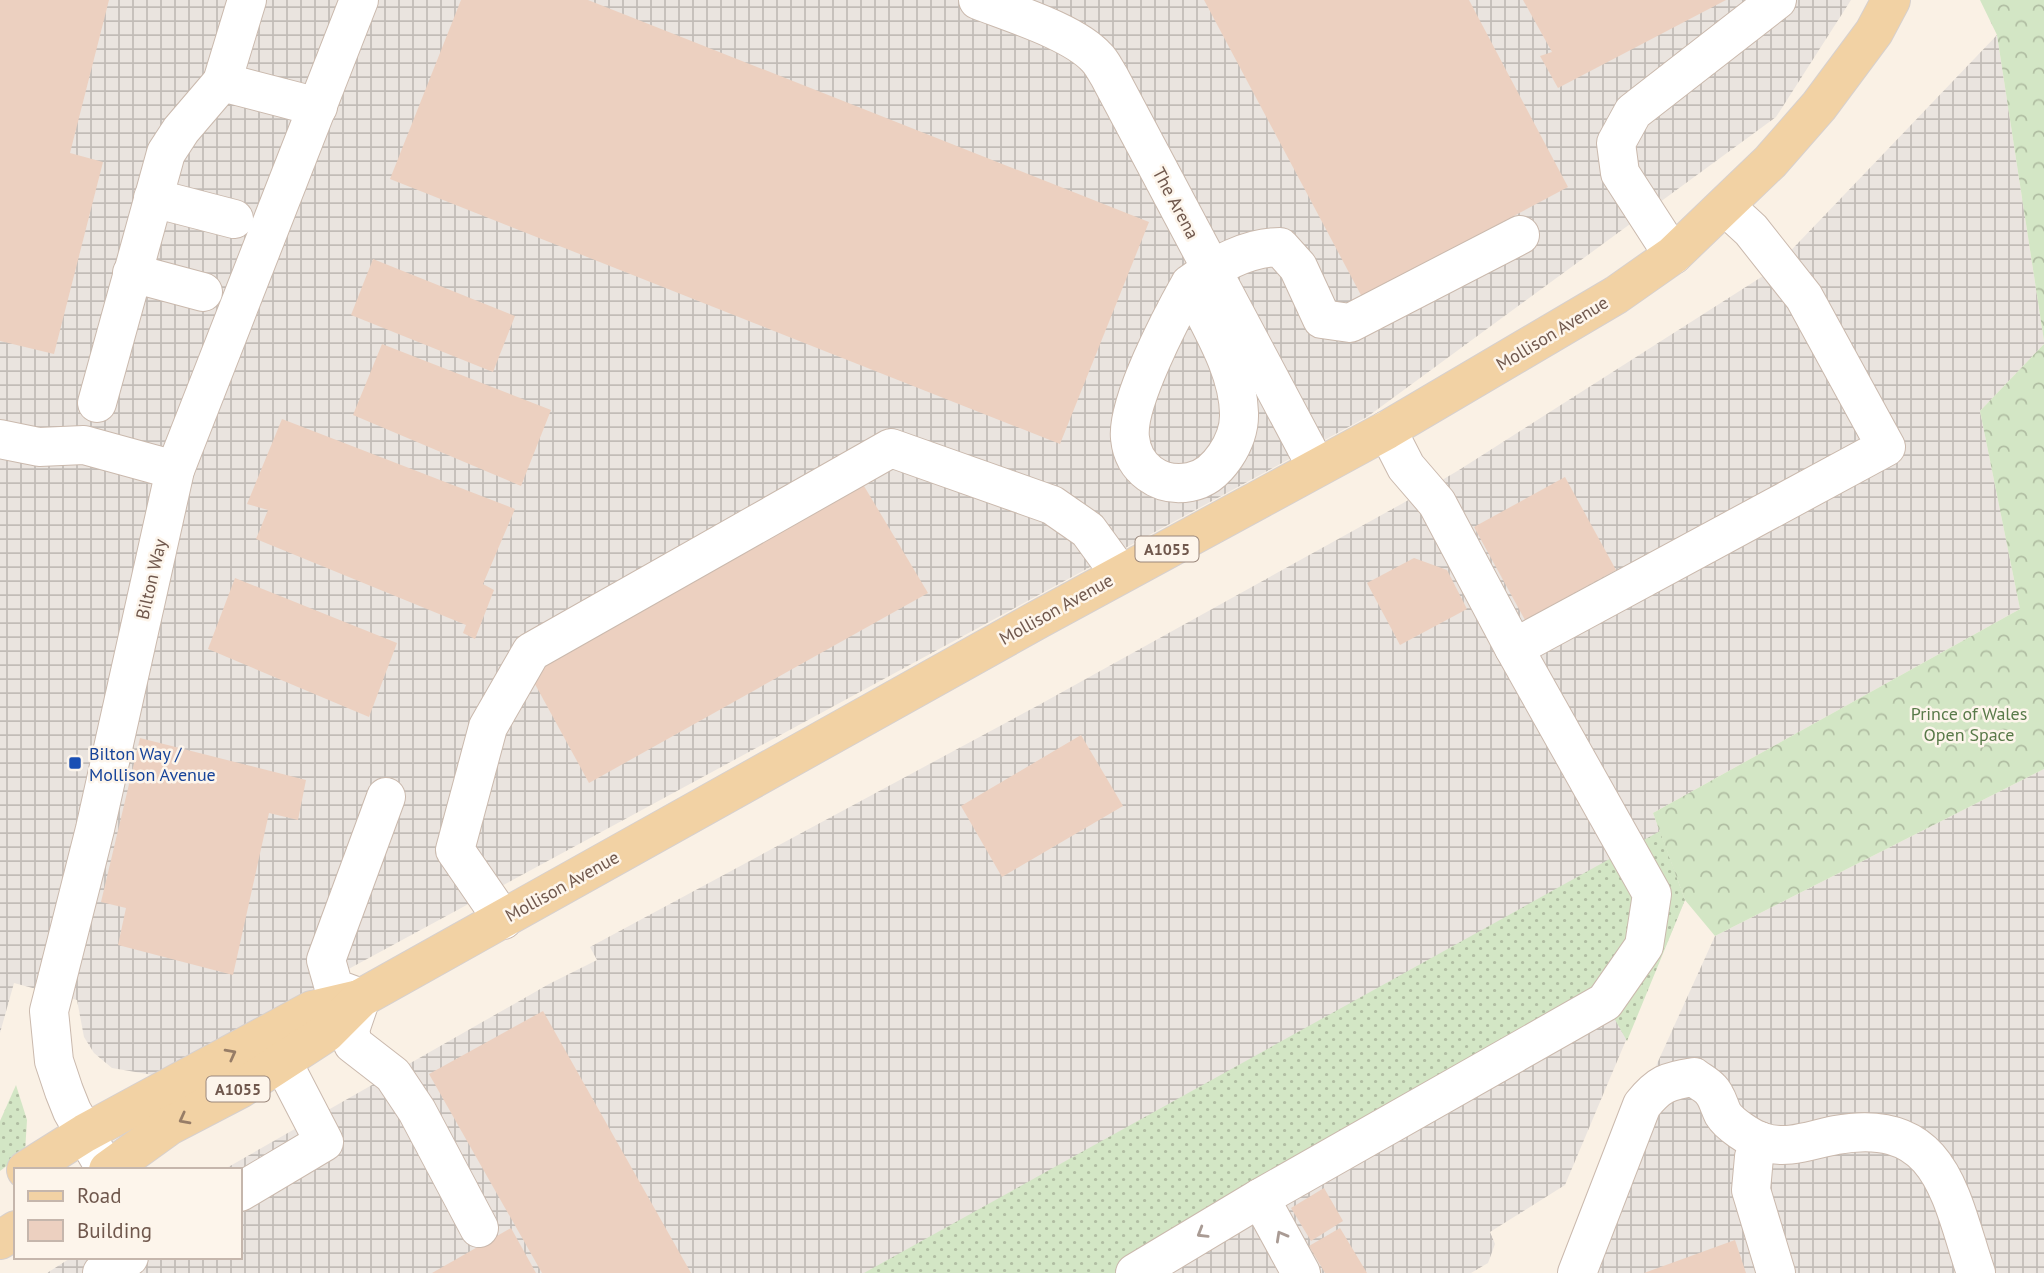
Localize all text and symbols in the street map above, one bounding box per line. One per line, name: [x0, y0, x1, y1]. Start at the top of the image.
street label: The Arena: [1148, 163, 1204, 243]
street label: Mollison Avenue: [1492, 291, 1612, 375]
street label: Bilton Way: [131, 536, 172, 622]
road number: A1055: [1136, 536, 1198, 562]
street label: Mollison Avenue: [995, 568, 1117, 650]
park label: Prince of Wales Open Space: [1911, 702, 2027, 746]
place label: Bilton Way / Mollison Avenue: [89, 742, 216, 786]
marker: Bilton Way / Mollison Avenue: [67, 755, 83, 771]
street label: Mollison Avenue: [501, 845, 623, 927]
one-way arrow: [224, 1049, 236, 1062]
road number: A1055: [206, 1077, 270, 1102]
one-way arrow: [179, 1110, 191, 1124]
legend: [14, 1168, 242, 1259]
text: Road: [77, 1182, 121, 1209]
text: Building: [77, 1217, 152, 1244]
one-way arrow: [1196, 1225, 1209, 1238]
one-way arrow: [1276, 1230, 1289, 1243]

